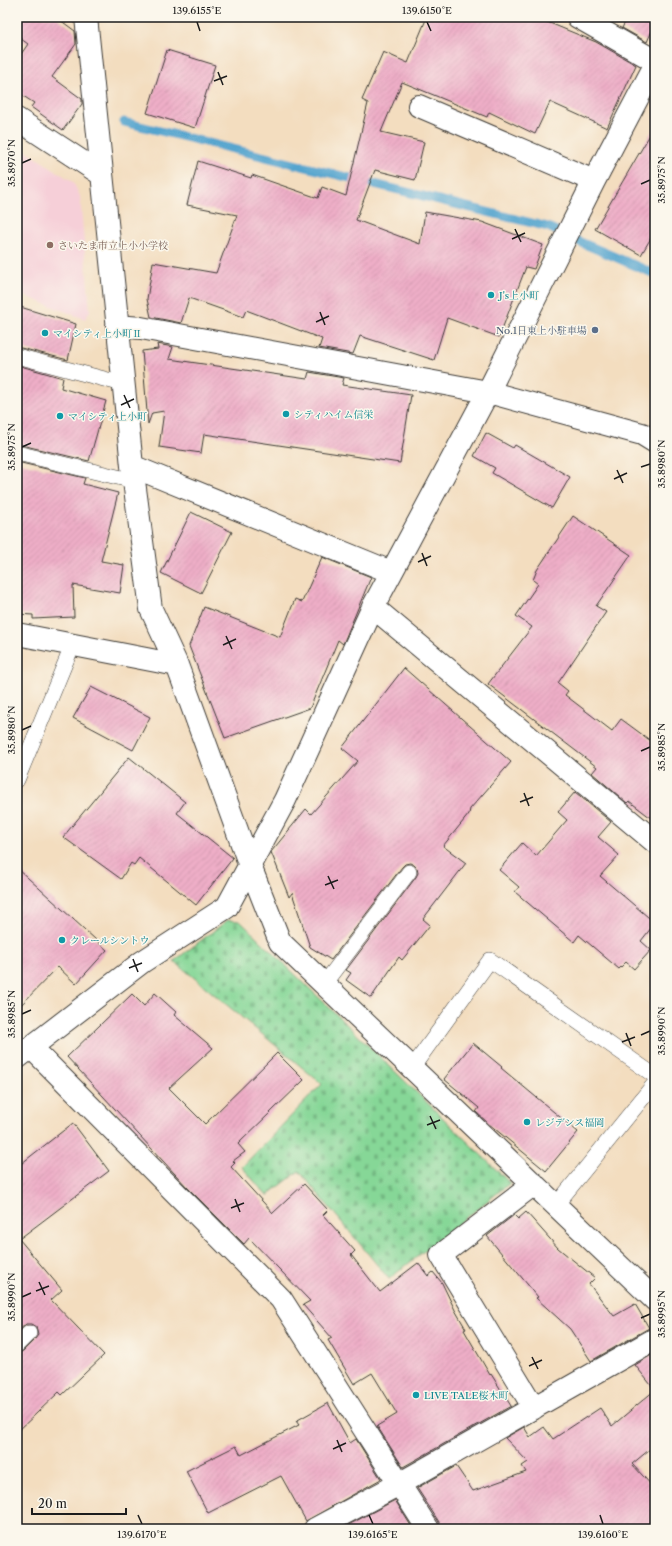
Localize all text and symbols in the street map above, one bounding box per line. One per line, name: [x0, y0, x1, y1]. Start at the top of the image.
text: 139.6155°E: [173, 4, 222, 17]
text: 139.6150°E: [402, 4, 452, 17]
text: 35.8970°N: [5, 139, 18, 187]
text: 35.8975°N: [655, 156, 668, 204]
place label: さいたま市立上小小学校: [58, 239, 168, 252]
marker: さいたま市立上小小学校: [45, 240, 55, 250]
place label: J's上小町: [497, 289, 539, 302]
marker: J's上小町: [486, 290, 496, 300]
place label: No.1日東上小駐車場: [496, 324, 587, 337]
marker: No.1日東上小駐車場: [590, 325, 600, 335]
place label: マイシティ上小町Ⅱ: [53, 327, 142, 340]
marker: マイシティ上小町Ⅱ: [40, 328, 50, 338]
place label: シティハイム信栄: [294, 408, 373, 421]
marker: シティハイム信栄: [281, 409, 291, 419]
place label: マイシティ上小町: [68, 410, 147, 423]
marker: マイシティ上小町: [55, 411, 65, 421]
text: 35.8975°N: [5, 423, 18, 471]
text: 35.8980°N: [655, 439, 668, 489]
text: 35.8980°N: [5, 705, 18, 755]
text: 35.8985°N: [655, 723, 668, 771]
place label: クレールシントウ: [70, 934, 149, 947]
marker: クレールシントウ: [57, 935, 67, 945]
text: 35.8985°N: [5, 990, 18, 1038]
text: 35.8990°N: [655, 1006, 668, 1056]
place label: レジデンス福岡: [535, 1116, 604, 1129]
marker: レジデンス福岡: [522, 1117, 532, 1127]
text: 35.8990°N: [5, 1272, 18, 1322]
text: 35.8995°N: [655, 1290, 668, 1338]
place label: LIVE TALE桜木町: [424, 1389, 508, 1402]
marker: LIVE TALE桜木町: [411, 1390, 421, 1400]
scale bar: [32, 1490, 126, 1516]
text: 20 m: [38, 1496, 67, 1511]
text: 139.6170°E: [117, 1528, 167, 1541]
text: 139.6165°E: [348, 1528, 398, 1541]
text: 139.6160°E: [578, 1528, 628, 1541]

